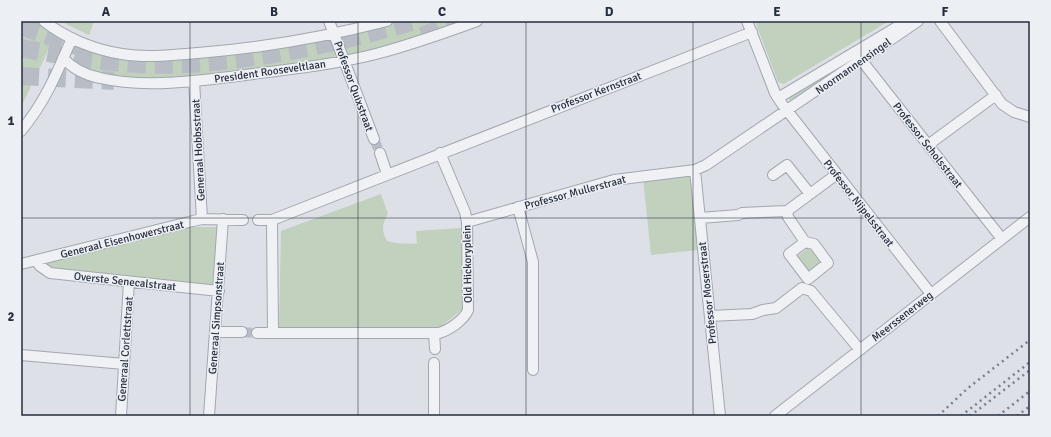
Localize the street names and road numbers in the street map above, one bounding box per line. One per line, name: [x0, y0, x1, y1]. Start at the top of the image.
street label: Noormannensingel: [813, 36, 894, 97]
street label: Professor Quixstraat: [331, 39, 376, 133]
street label: President Rooseveltlaan: [213, 57, 327, 86]
street label: Professor Kernstraat: [549, 69, 643, 116]
street label: Generaal Hobbsstraat: [189, 99, 208, 201]
street label: Professor Scholsstraat: [890, 100, 965, 191]
street label: Professor Nijpelsstraat: [821, 157, 897, 250]
street label: Professor Mullerstraat: [523, 173, 627, 212]
street label: Generaal Eisenhowerstraat: [59, 218, 185, 261]
street label: Old Hickoryplein: [460, 225, 475, 303]
street label: Professor Moserstraat: [696, 241, 719, 345]
street label: Generaal Simpsonstraat: [206, 261, 227, 375]
street label: Overste Senecalstraat: [73, 270, 177, 293]
street label: Meerssenerweg: [869, 288, 936, 344]
street label: Generaal Corlettstraat: [115, 296, 136, 402]

